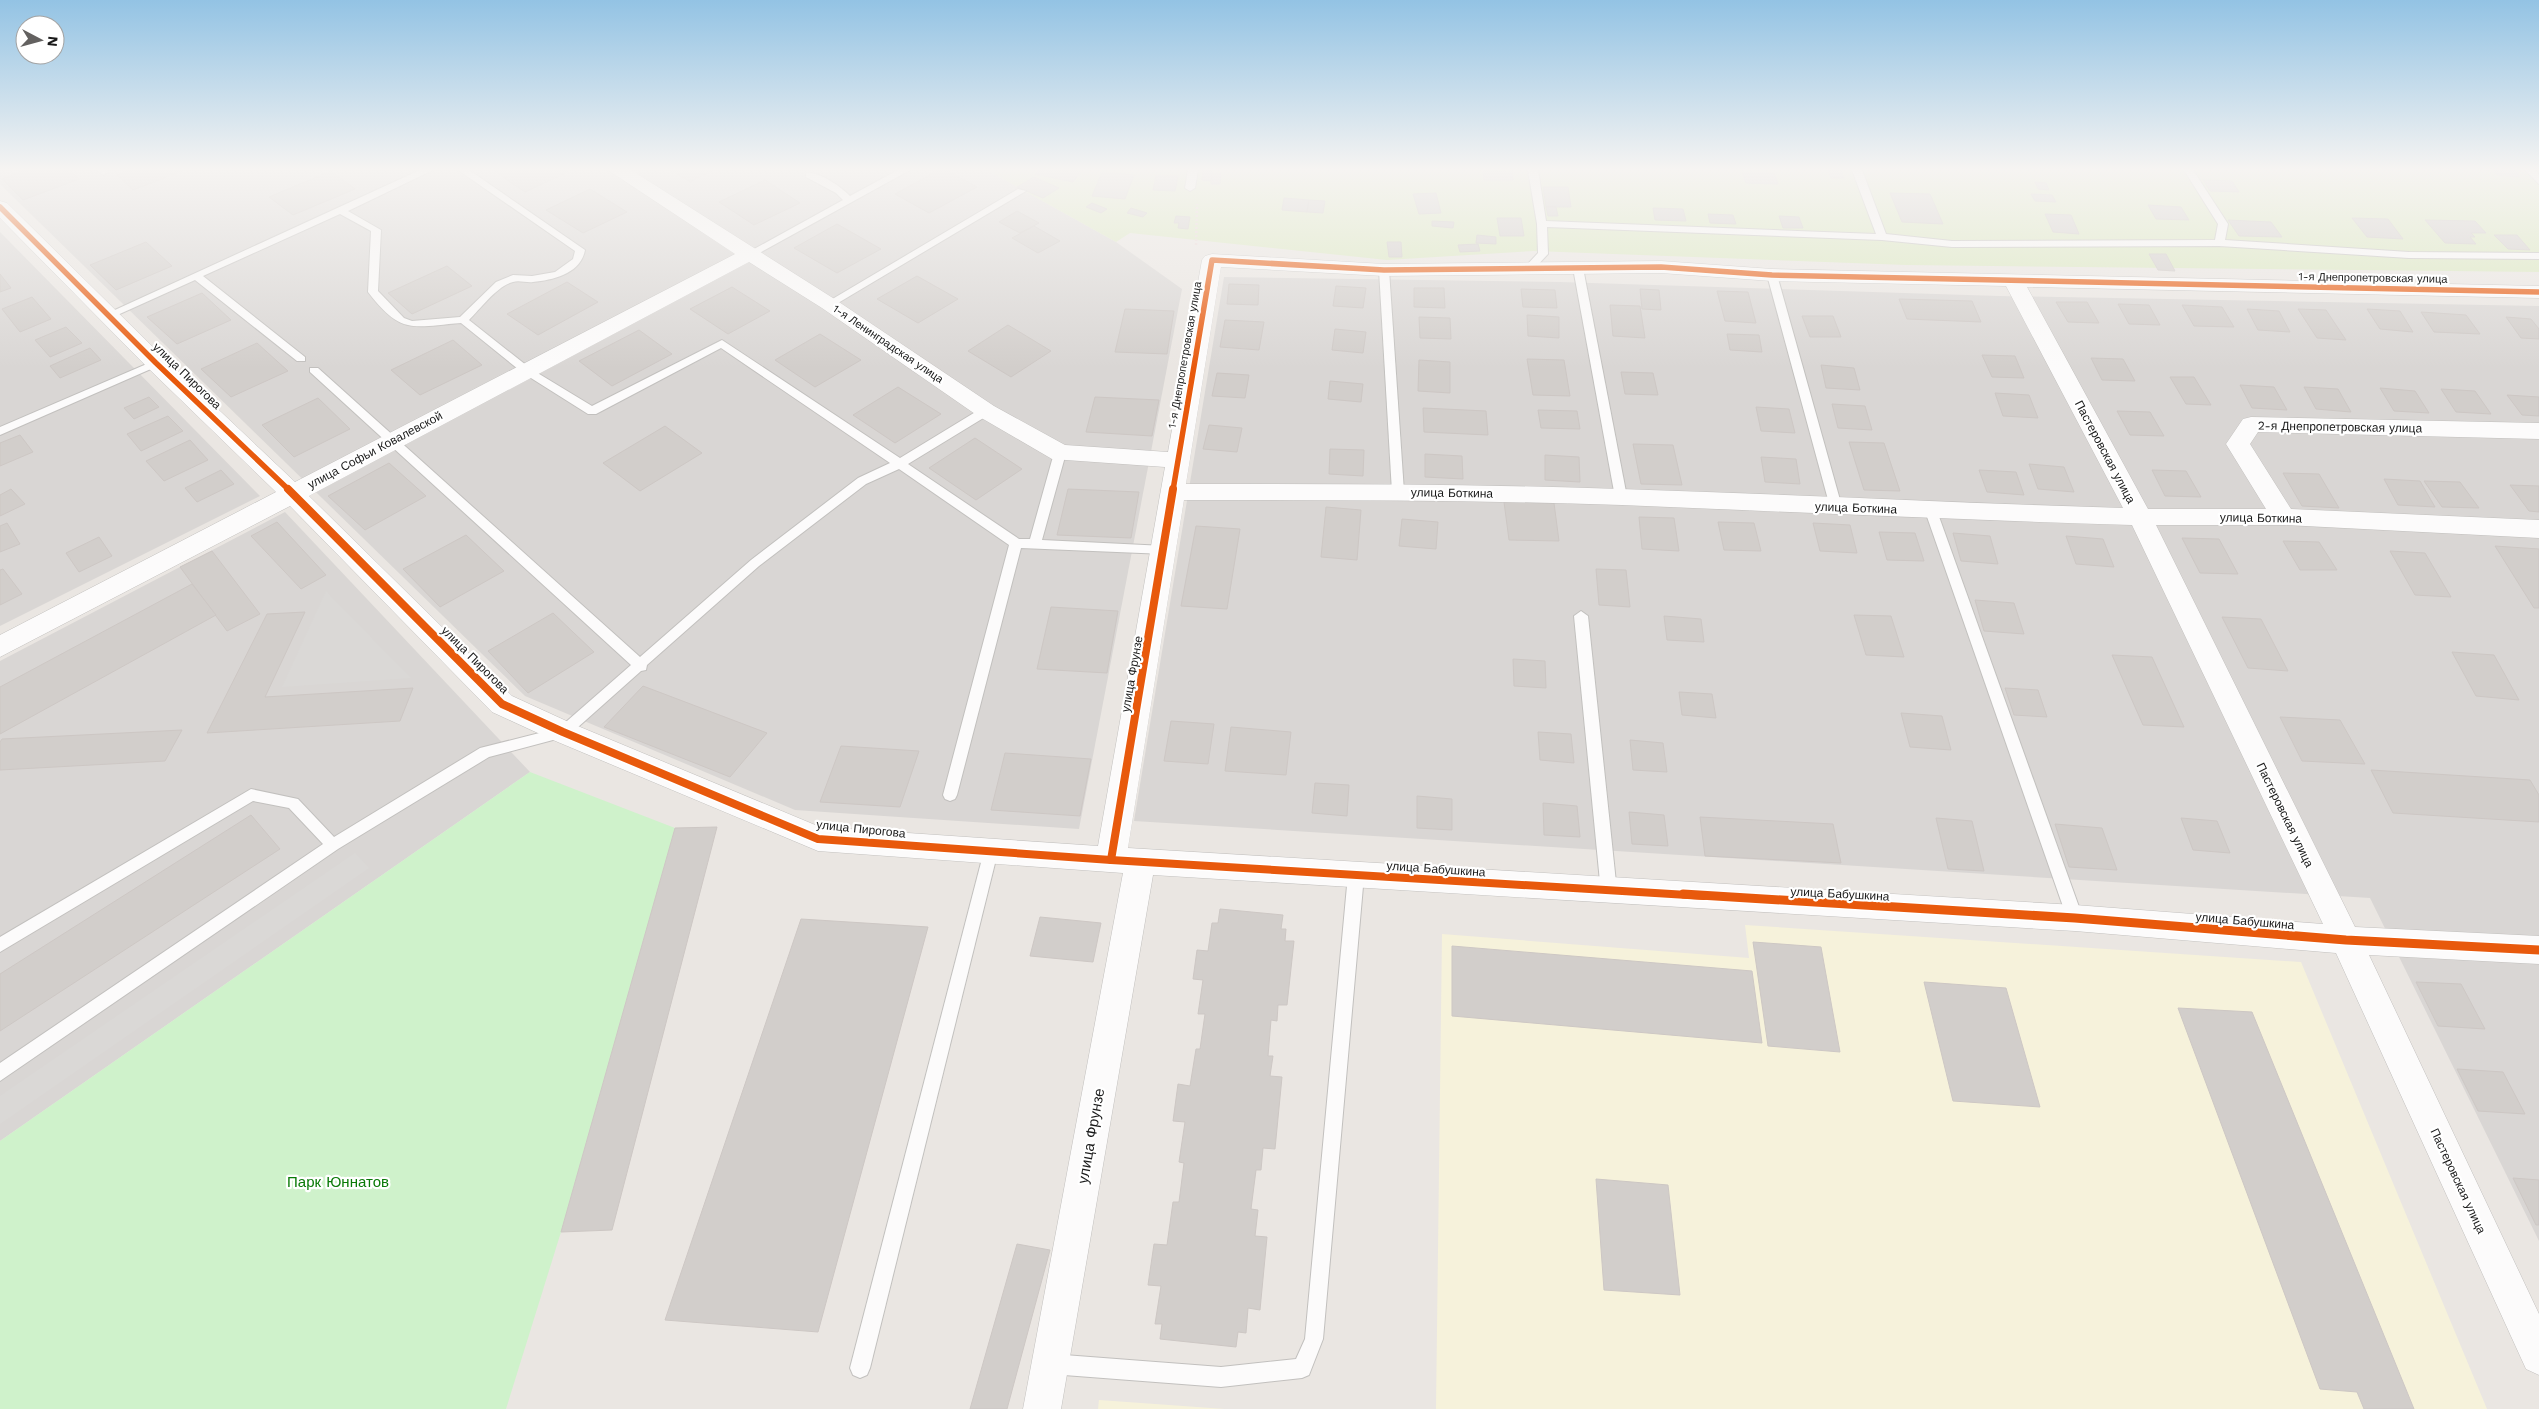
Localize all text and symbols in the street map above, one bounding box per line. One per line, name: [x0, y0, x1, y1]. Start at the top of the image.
north arrow: [15, 15, 65, 65]
text: N: [44, 35, 61, 47]
street label: 1-я Днепропетровская улица: [2299, 270, 2448, 286]
street label: 1-я Днепропетровская улица: [1166, 280, 1204, 429]
street label: 1-я Ленинградская улица: [830, 302, 946, 386]
street label: улица Пирогова: [150, 340, 224, 412]
street label: Пастеровская улица: [2072, 398, 2138, 506]
street label: улица Софьи Ковалевской: [305, 408, 445, 492]
street label: 2-я Днепропетровская улица: [2258, 419, 2423, 435]
street label: улица Боткина: [1411, 485, 1493, 501]
street label: улица Боткина: [1815, 500, 1898, 516]
street label: улица Боткина: [2220, 510, 2302, 526]
street label: улица Пирогова: [438, 623, 512, 697]
street label: улица Фрунзе: [1118, 634, 1146, 713]
street label: Пастеровская улица: [2254, 760, 2317, 870]
street label: улица Пирогова: [816, 817, 907, 841]
street label: улица Бабушкина: [1386, 859, 1486, 879]
street label: улица Бабушкина: [1790, 884, 1890, 904]
street label: улица Бабушкина: [2195, 910, 2295, 932]
street label: улица Фрунзе: [1074, 1087, 1108, 1185]
street label: Пастеровская улица: [2427, 1126, 2489, 1236]
park label: Парк Юннатов: [287, 1173, 389, 1191]

